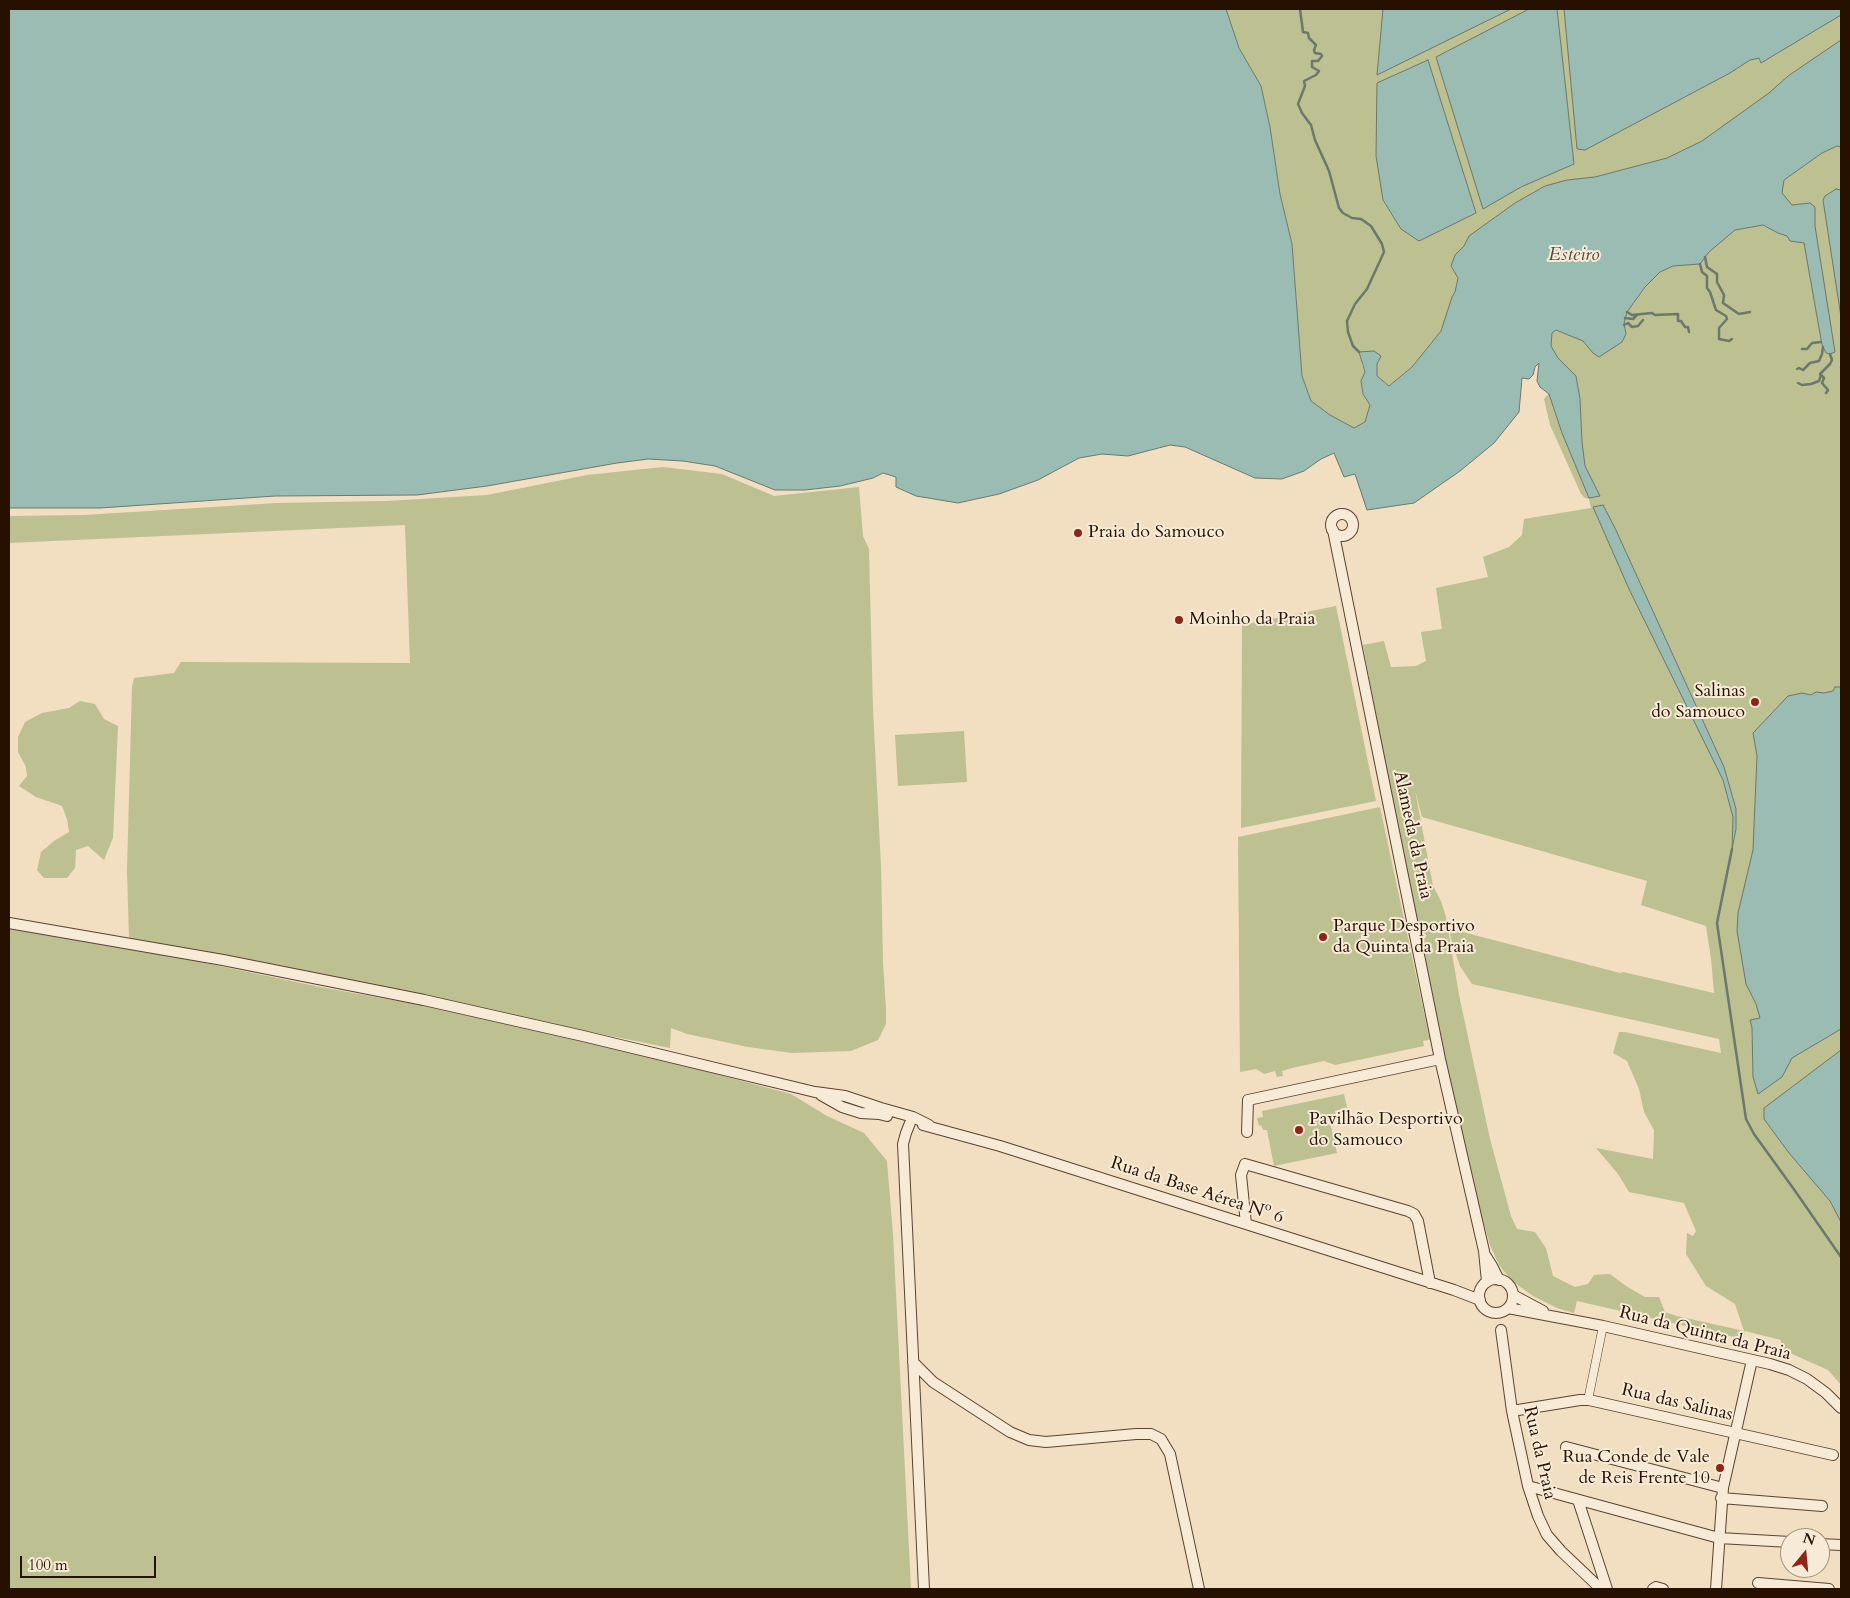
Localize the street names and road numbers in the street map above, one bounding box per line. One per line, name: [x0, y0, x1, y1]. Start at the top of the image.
street label: Alameda da Praia: [1388, 769, 1436, 901]
street label: Rua da Base Aérea Nº 6: [1108, 1153, 1286, 1229]
street label: Rua da Quinta da Praia: [1617, 1302, 1793, 1366]
street label: Rua das Salinas: [1619, 1380, 1735, 1426]
street label: Rua da Praia: [1518, 1404, 1560, 1502]

